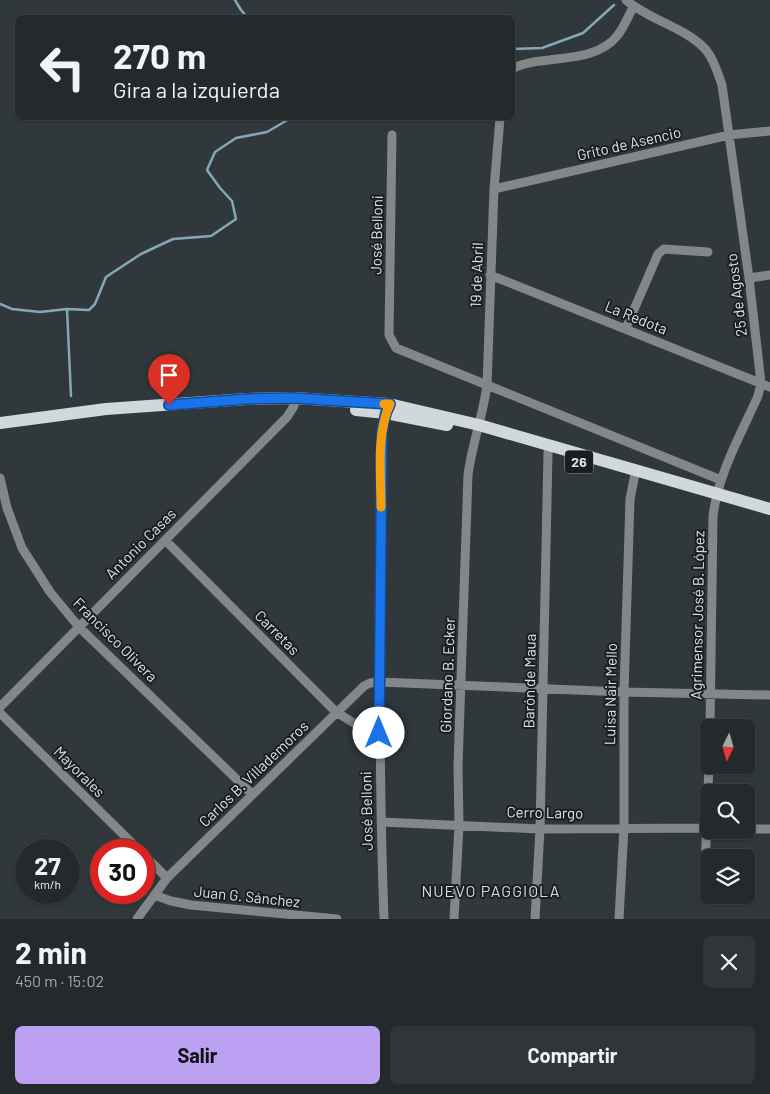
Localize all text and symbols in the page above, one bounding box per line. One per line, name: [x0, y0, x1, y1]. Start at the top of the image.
text: 270 m: [113, 34, 206, 76]
icon: left: [30, 35, 95, 100]
text: Gira a la izquierda: [113, 76, 280, 102]
street label: Grito de Asencio: [575, 122, 683, 164]
street label: José Belloni: [366, 195, 386, 275]
street label: 19 de Abril: [466, 242, 486, 308]
street label: 25 de Agosto: [722, 253, 750, 338]
street label: La Redota: [603, 296, 670, 338]
pin: [148, 354, 190, 405]
icon: arrive: [155, 361, 183, 389]
road number: 26: [565, 451, 593, 474]
street label: Antonio Casas: [101, 504, 179, 582]
street label: Agrimensor José B. López: [687, 530, 707, 700]
street label: Francisco Olivera: [70, 593, 162, 685]
street label: Carretas: [252, 606, 304, 658]
street label: Giordano B. Ecker: [436, 616, 458, 733]
street label: Barón de Maua: [519, 633, 539, 729]
street label: Luisa Nair Mello: [600, 643, 620, 745]
position arrow: [352, 706, 404, 758]
street label: Carlos B. Villademoros: [195, 716, 312, 830]
north arrow: [700, 719, 755, 774]
map controls: [700, 719, 755, 904]
street label: Mayorales: [50, 742, 109, 801]
street label: José Belloni: [356, 771, 376, 851]
button: search: [700, 784, 755, 839]
street label: Cerro Largo: [506, 802, 584, 822]
speed limit sign: 30: [90, 839, 155, 904]
button: layers: [700, 849, 755, 904]
text: 27: [34, 850, 61, 880]
text: km/h: [34, 877, 61, 891]
street label: Juan G. Sánchez: [193, 881, 301, 911]
district label: NUEVO PAGGIOLA: [421, 881, 561, 900]
text: 2 min: [15, 934, 87, 970]
button: close: [703, 936, 755, 988]
text: 450 m · 15:02: [15, 971, 104, 990]
button: Salir: [15, 1026, 380, 1084]
button: Compartir: [390, 1026, 755, 1084]

